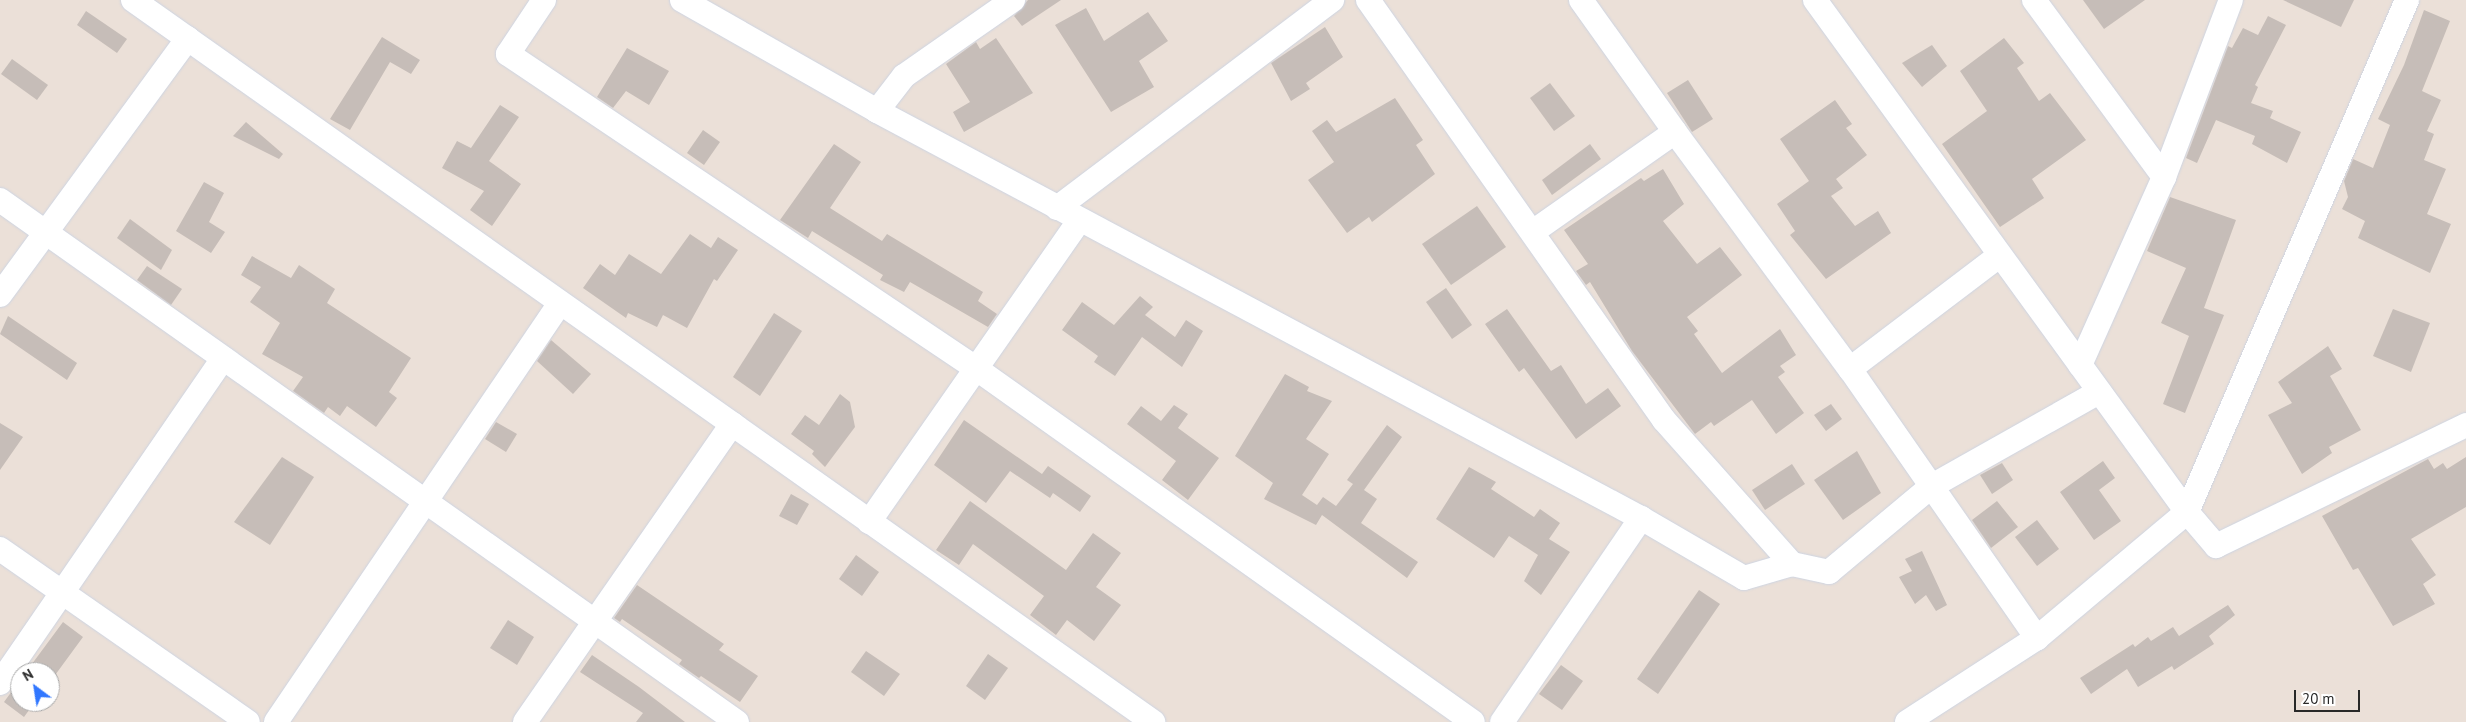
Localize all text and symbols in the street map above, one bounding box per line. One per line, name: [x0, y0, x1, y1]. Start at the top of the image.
north arrow: [10, 662, 60, 712]
text: N: [19, 665, 36, 685]
scale bar: [2296, 680, 2362, 712]
text: 20 m: [2302, 689, 2335, 708]

